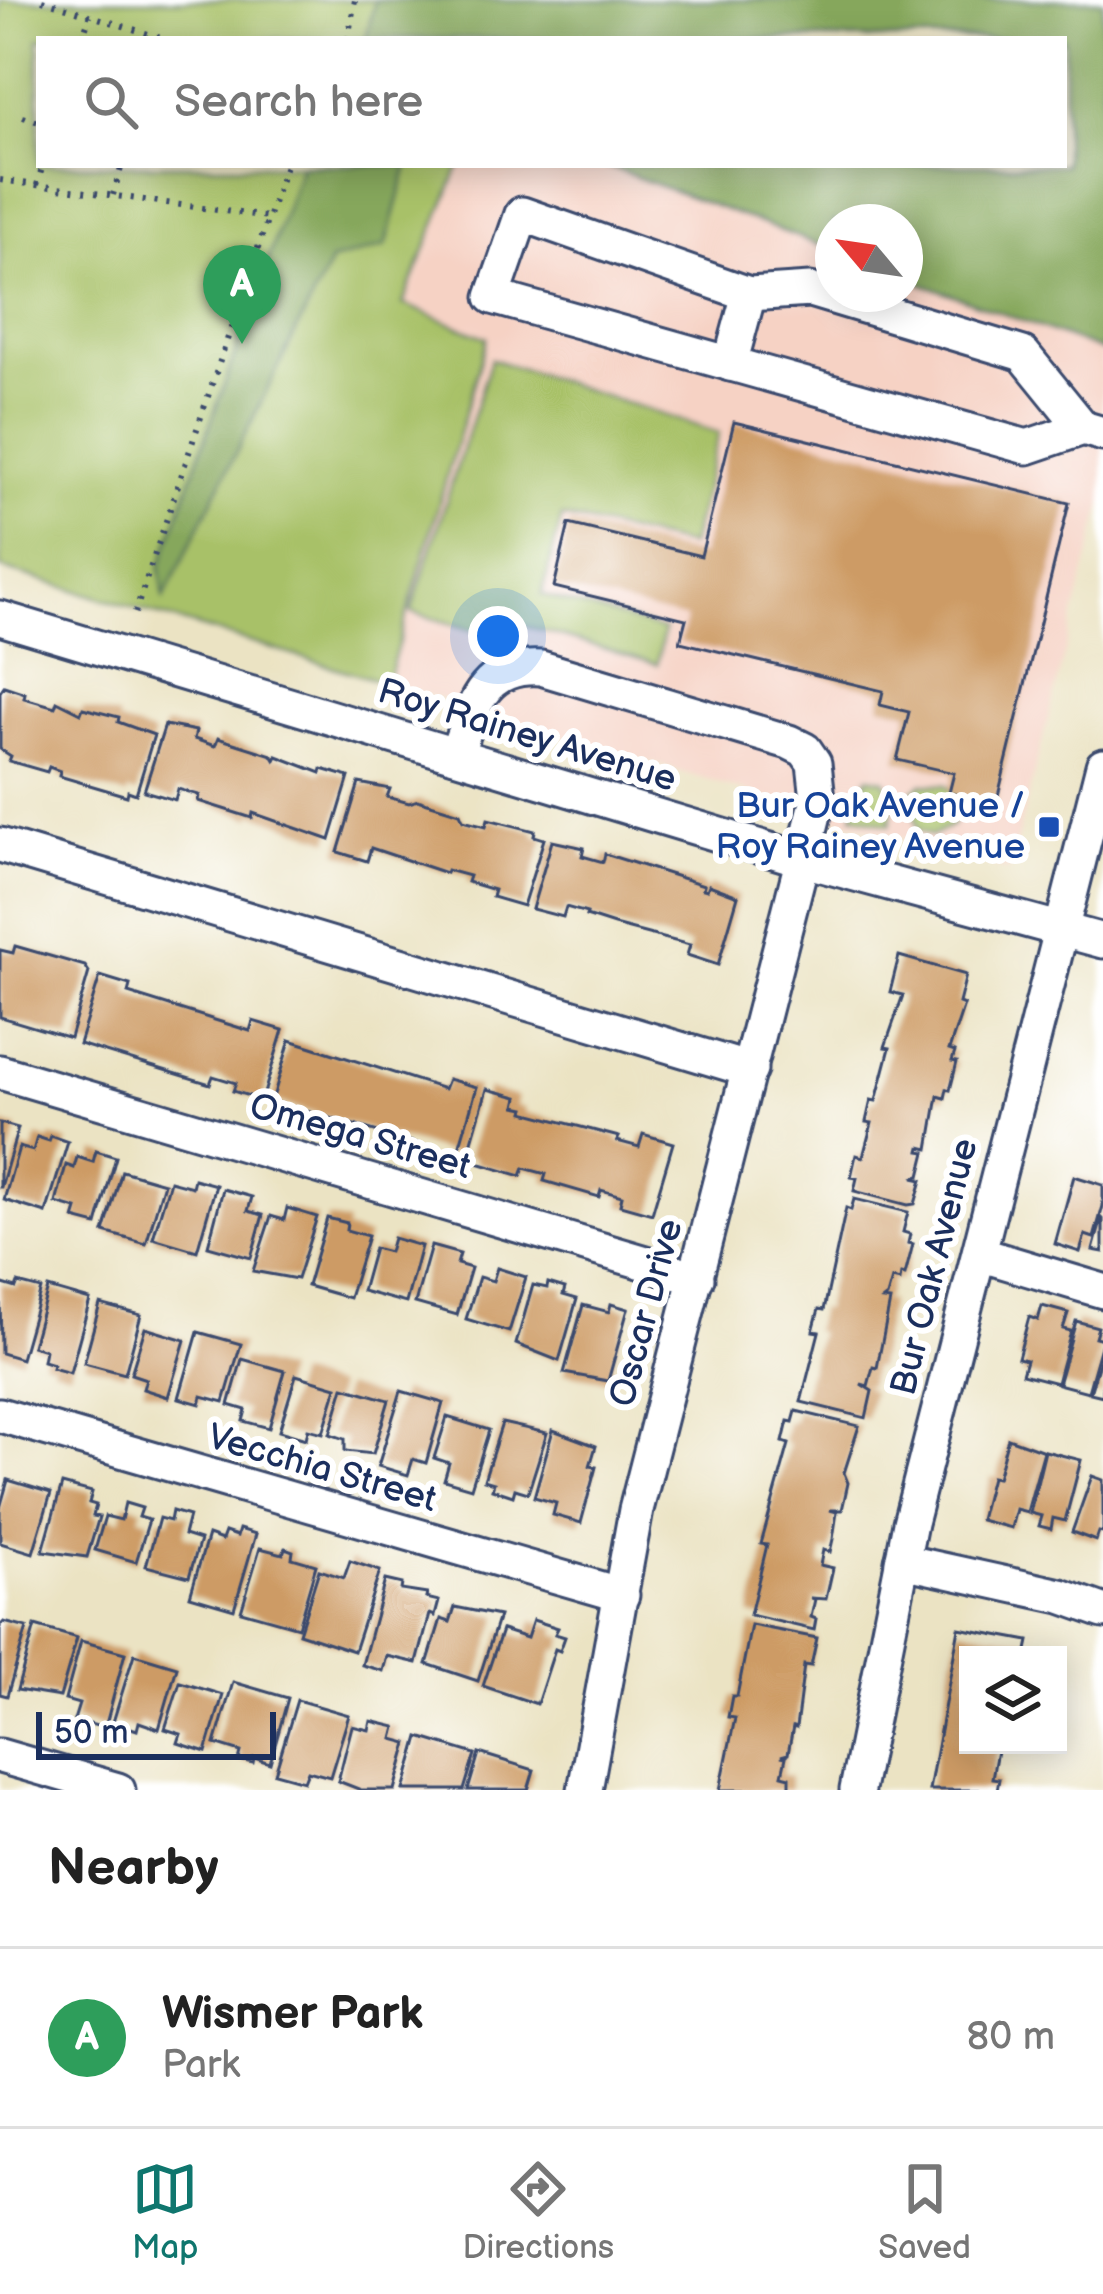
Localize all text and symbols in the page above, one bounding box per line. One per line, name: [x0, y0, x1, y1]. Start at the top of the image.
search box: [36, 36, 1067, 168]
icon: search: [78, 69, 144, 135]
text: Search here: [174, 75, 423, 130]
north arrow: [815, 204, 923, 312]
pin: A: [203, 245, 281, 344]
your location: [468, 606, 528, 666]
street label: Roy Rainey Avenue: [373, 670, 681, 802]
place label: Bur Oak Avenue / Roy Rainey Avenue: [716, 785, 1025, 869]
marker: Bur Oak Avenue / Roy Rainey Avenue: [1036, 814, 1062, 840]
street label: Omega Street: [245, 1085, 475, 1189]
street label: Bur Oak Avenue: [882, 1134, 988, 1400]
street label: Oscar Drive: [601, 1215, 693, 1411]
street label: Vecchia Street: [203, 1416, 441, 1522]
map controls: [959, 1646, 1067, 1754]
button: layers: [959, 1646, 1067, 1754]
scale bar: [36, 1706, 276, 1759]
text: 50 m: [54, 1713, 129, 1753]
text: Nearby: [48, 1838, 219, 1899]
text: Wismer Park: [162, 1987, 423, 2042]
text: A: [75, 2014, 99, 2061]
text: 80 m: [967, 2014, 1055, 2061]
text: Park: [162, 2042, 240, 2089]
tab: Map: [132, 2156, 198, 2268]
tab: Directions: [463, 2156, 614, 2268]
tab: Saved: [878, 2156, 971, 2268]

